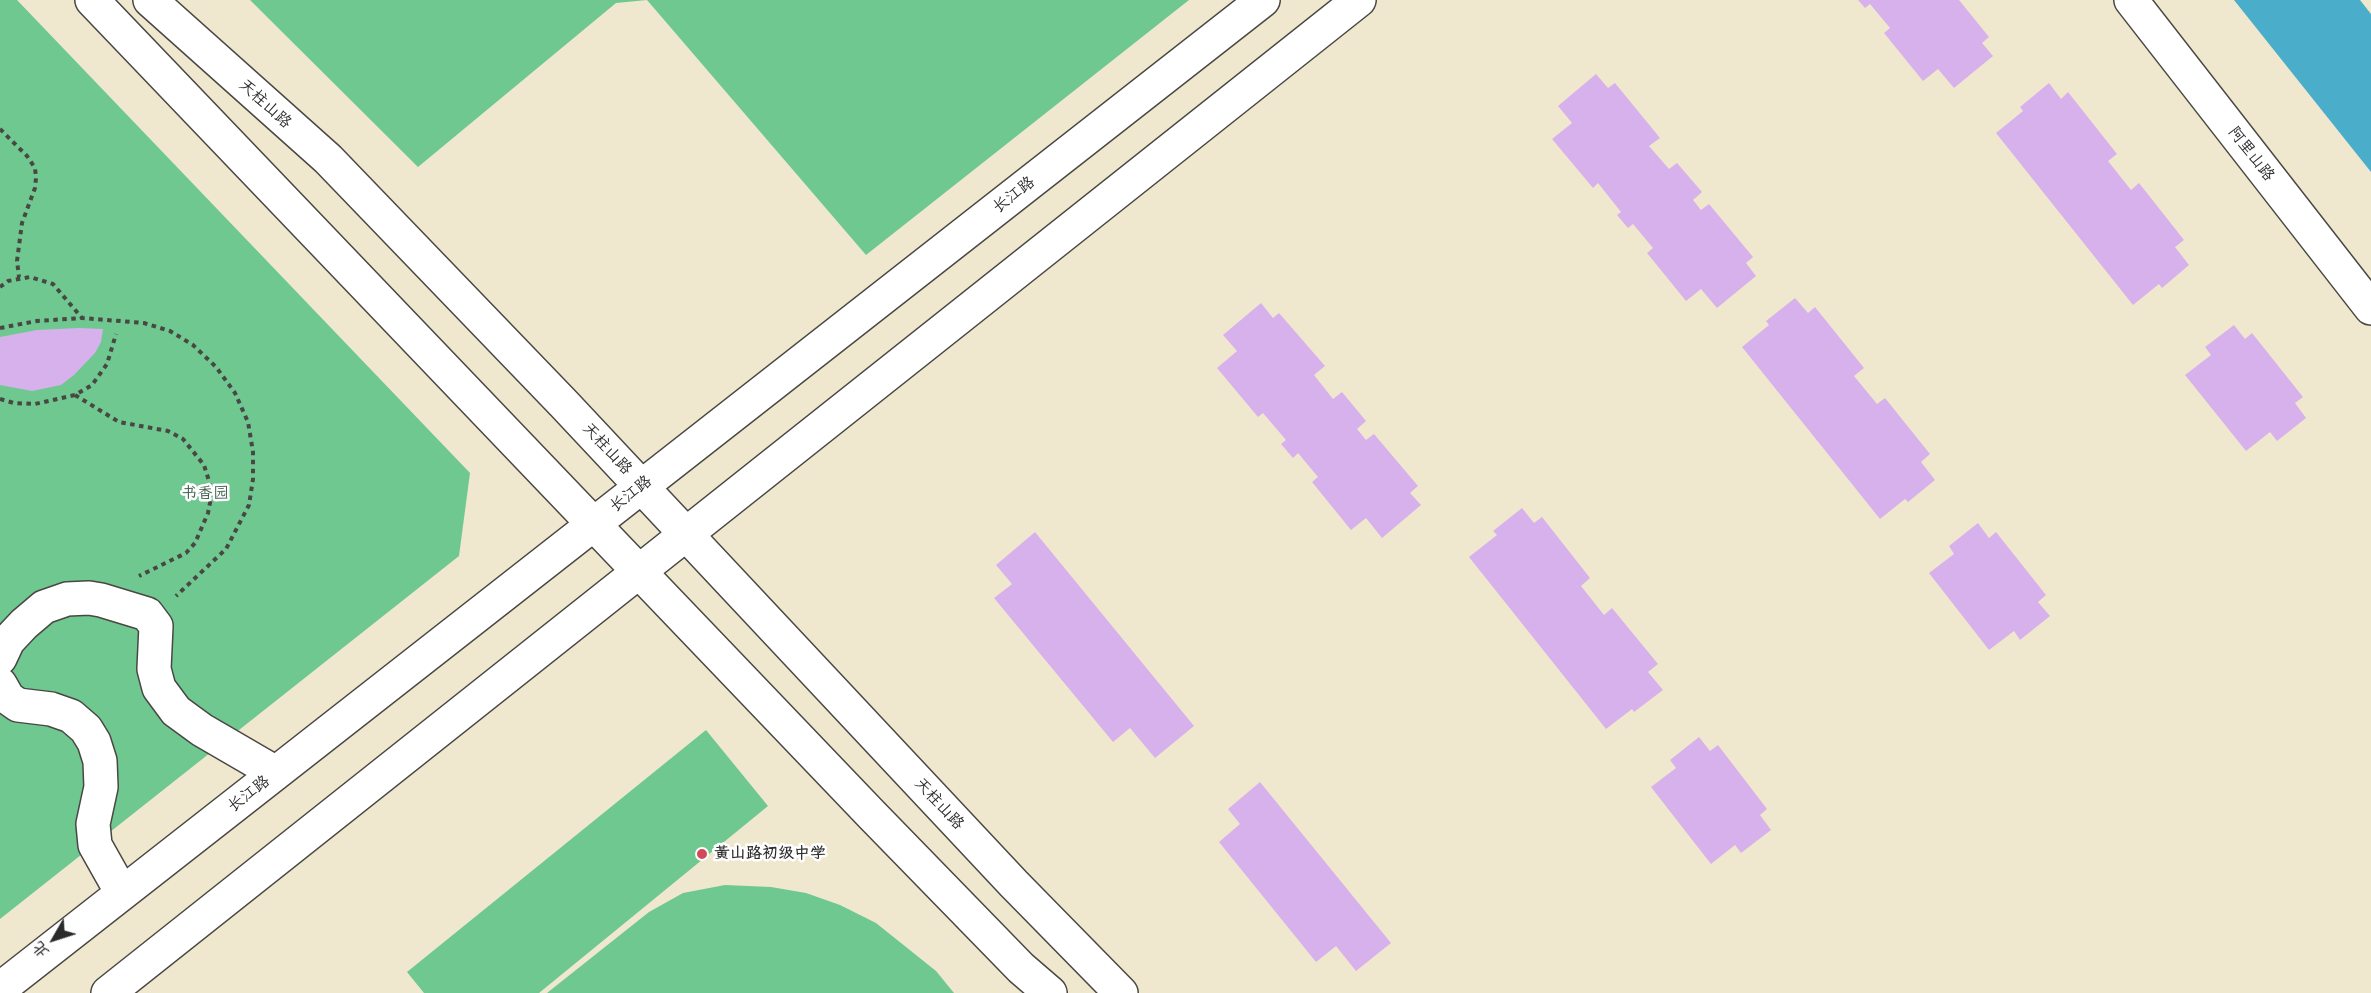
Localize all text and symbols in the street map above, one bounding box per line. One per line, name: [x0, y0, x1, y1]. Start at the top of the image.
street label: 天柱山路: [235, 75, 295, 133]
street label: 阿里山路: [2224, 123, 2278, 185]
street label: 长江路: [989, 173, 1039, 217]
street label: 天柱山路: [578, 419, 636, 479]
street label: 长江路: [606, 472, 656, 516]
park label: 书香园: [181, 484, 229, 504]
street label: 长江路: [224, 772, 274, 816]
street label: 天柱山路: [910, 774, 968, 834]
place label: 黄山路初级中学: [714, 844, 826, 864]
marker: 黄山路初级中学: [695, 847, 709, 861]
north arrow: [24, 909, 84, 969]
text: 北: [26, 937, 54, 963]

